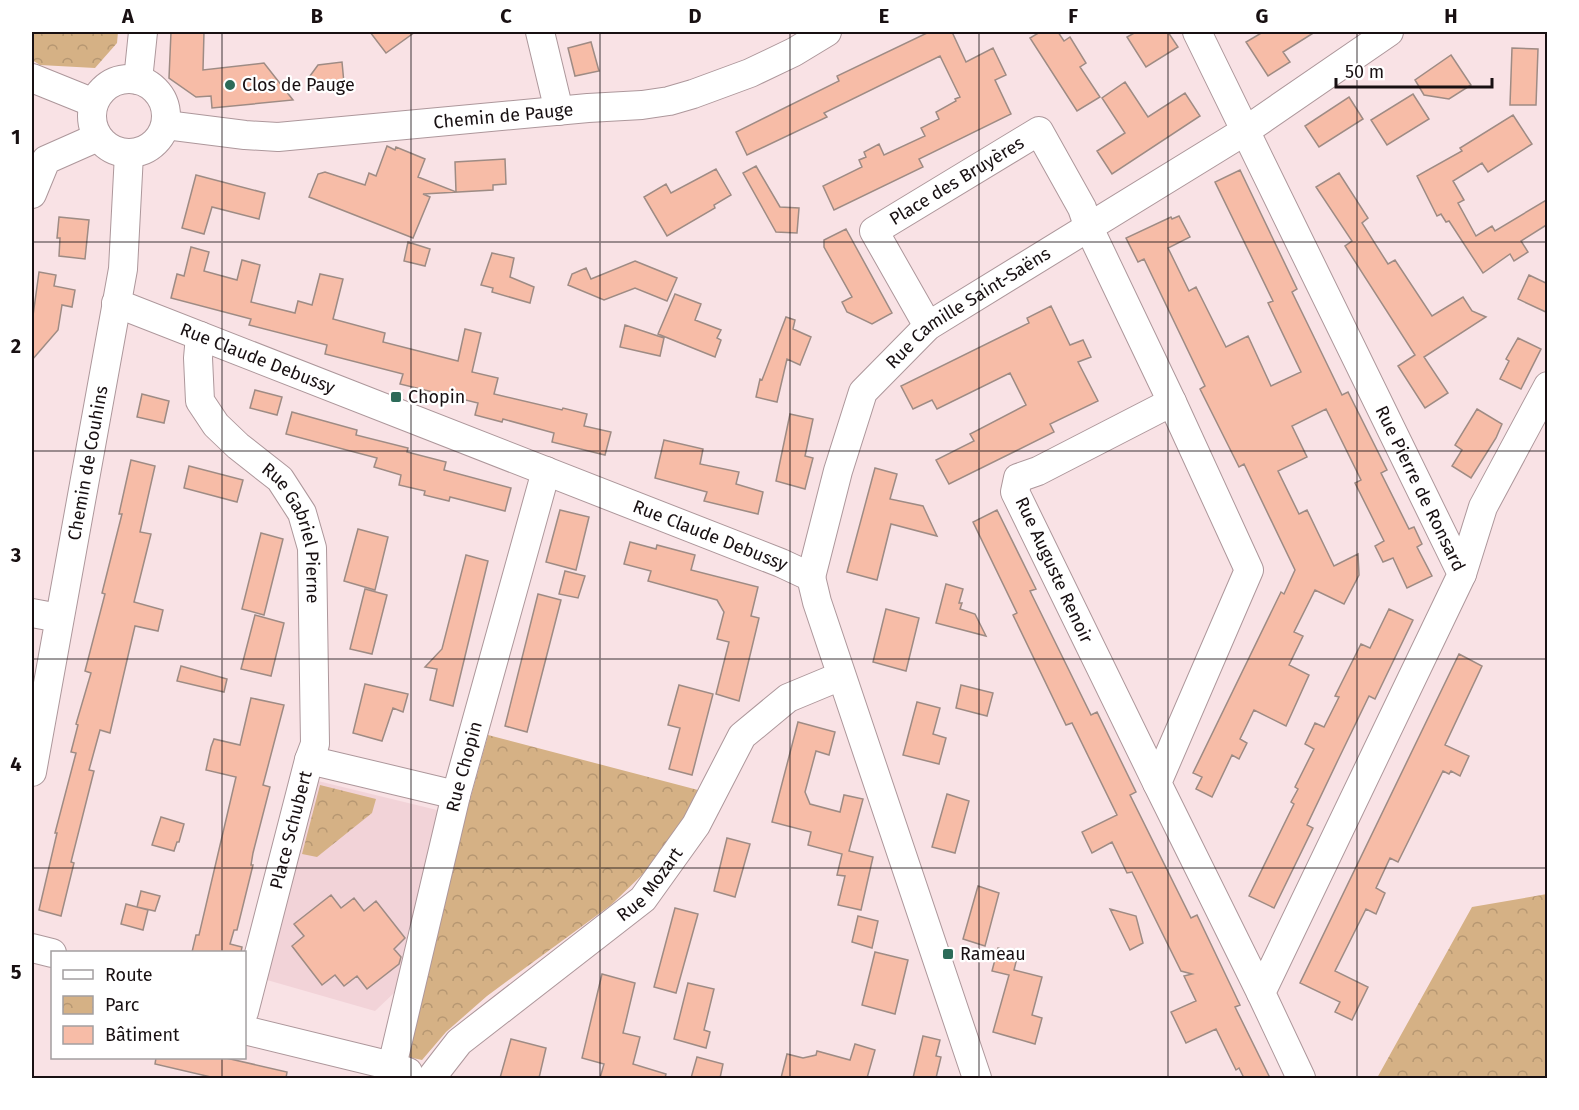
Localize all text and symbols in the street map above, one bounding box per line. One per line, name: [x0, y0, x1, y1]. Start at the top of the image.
text: A: [121, 4, 135, 28]
text: B: [311, 4, 323, 28]
text: C: [500, 4, 512, 28]
text: D: [688, 4, 702, 28]
text: E: [879, 4, 889, 28]
text: F: [1068, 4, 1078, 28]
text: G: [1256, 4, 1268, 28]
text: H: [1444, 4, 1458, 28]
scale bar: [1336, 51, 1492, 89]
text: 50 m: [1345, 61, 1384, 83]
place label: Clos de Pauge: [242, 74, 355, 96]
marker: Clos de Pauge: [223, 78, 237, 92]
street label: Chemin de Pauge: [433, 98, 574, 133]
text: 1: [11, 125, 21, 149]
street label: Place des Bruyères: [885, 132, 1028, 230]
street label: Rue Camille Saint-Saëns: [881, 242, 1054, 373]
street label: Rue Claude Debussy: [177, 318, 338, 399]
text: 2: [11, 334, 21, 358]
street label: Chemin de Couhins: [63, 384, 113, 542]
place label: Chopin: [408, 386, 465, 408]
marker: Chopin: [389, 390, 403, 404]
street label: Rue Pierre de Ronsard: [1370, 402, 1470, 575]
street label: Rue Gabriel Pierne: [257, 458, 324, 604]
street label: Rue Auguste Renoir: [1010, 493, 1098, 647]
street label: Rue Claude Debussy: [630, 495, 791, 576]
text: 3: [10, 543, 21, 567]
street label: Rue Chopin: [441, 719, 487, 814]
text: 4: [10, 752, 22, 776]
street label: Place Schubert: [265, 768, 317, 892]
street label: Rue Mozart: [612, 843, 688, 926]
place label: Rameau: [960, 943, 1026, 965]
marker: Rameau: [941, 947, 955, 961]
legend: [51, 951, 246, 1059]
text: 5: [11, 960, 22, 984]
text: Route: [105, 964, 153, 986]
text: Parc: [105, 994, 140, 1016]
text: Bâtiment: [105, 1024, 180, 1046]

